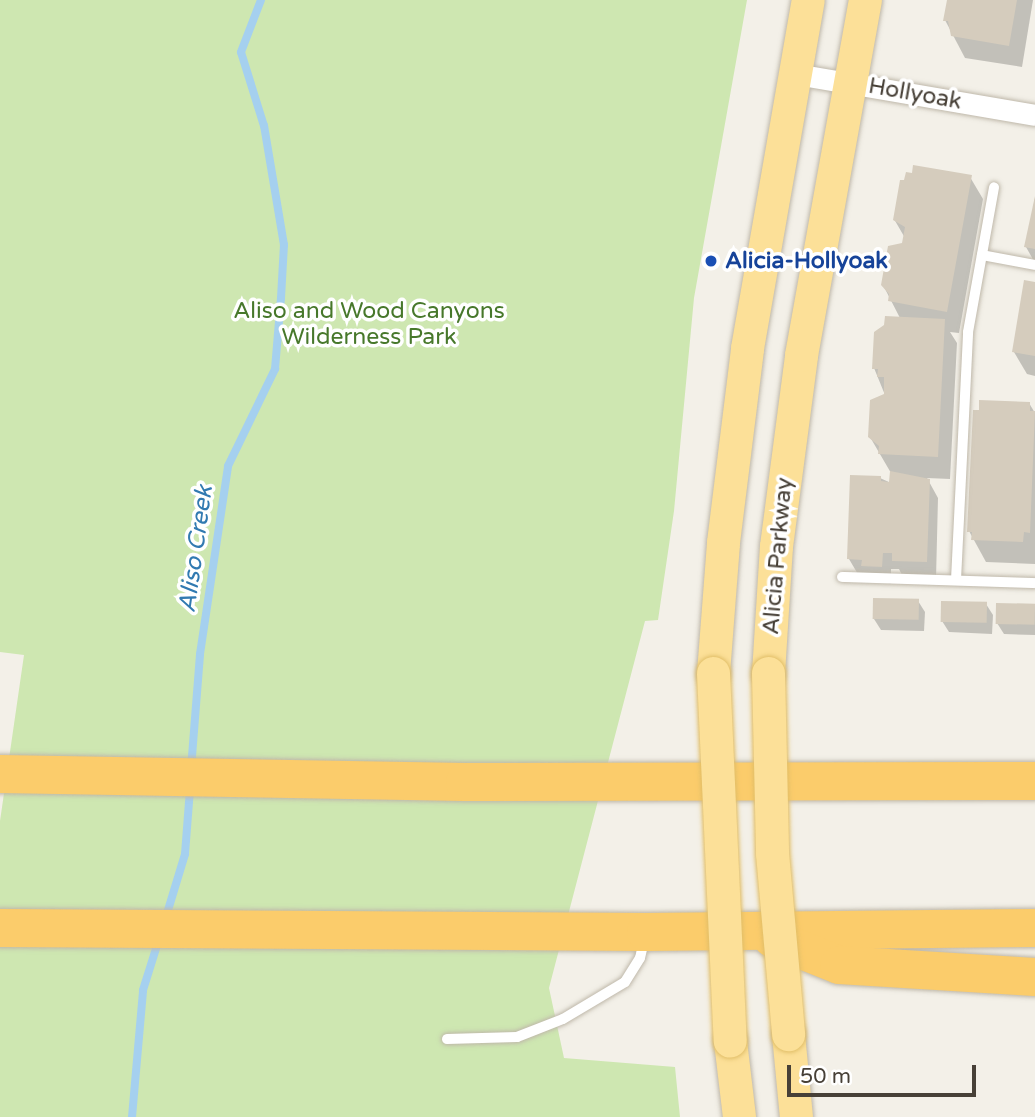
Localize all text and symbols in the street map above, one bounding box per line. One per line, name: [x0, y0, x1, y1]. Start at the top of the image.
street label: Hollyoak: [866, 72, 964, 116]
place label: Alicia-Hollyoak: [725, 247, 888, 275]
marker: Alicia-Hollyoak: [703, 253, 719, 269]
park label: Aliso and Wood Canyons Wilderness Park: [233, 297, 505, 351]
street label: Alicia Parkway: [757, 476, 799, 636]
water label: Aliso Creek: [173, 484, 219, 614]
scale bar: [790, 1050, 979, 1094]
text: 50 m: [800, 1064, 851, 1089]

